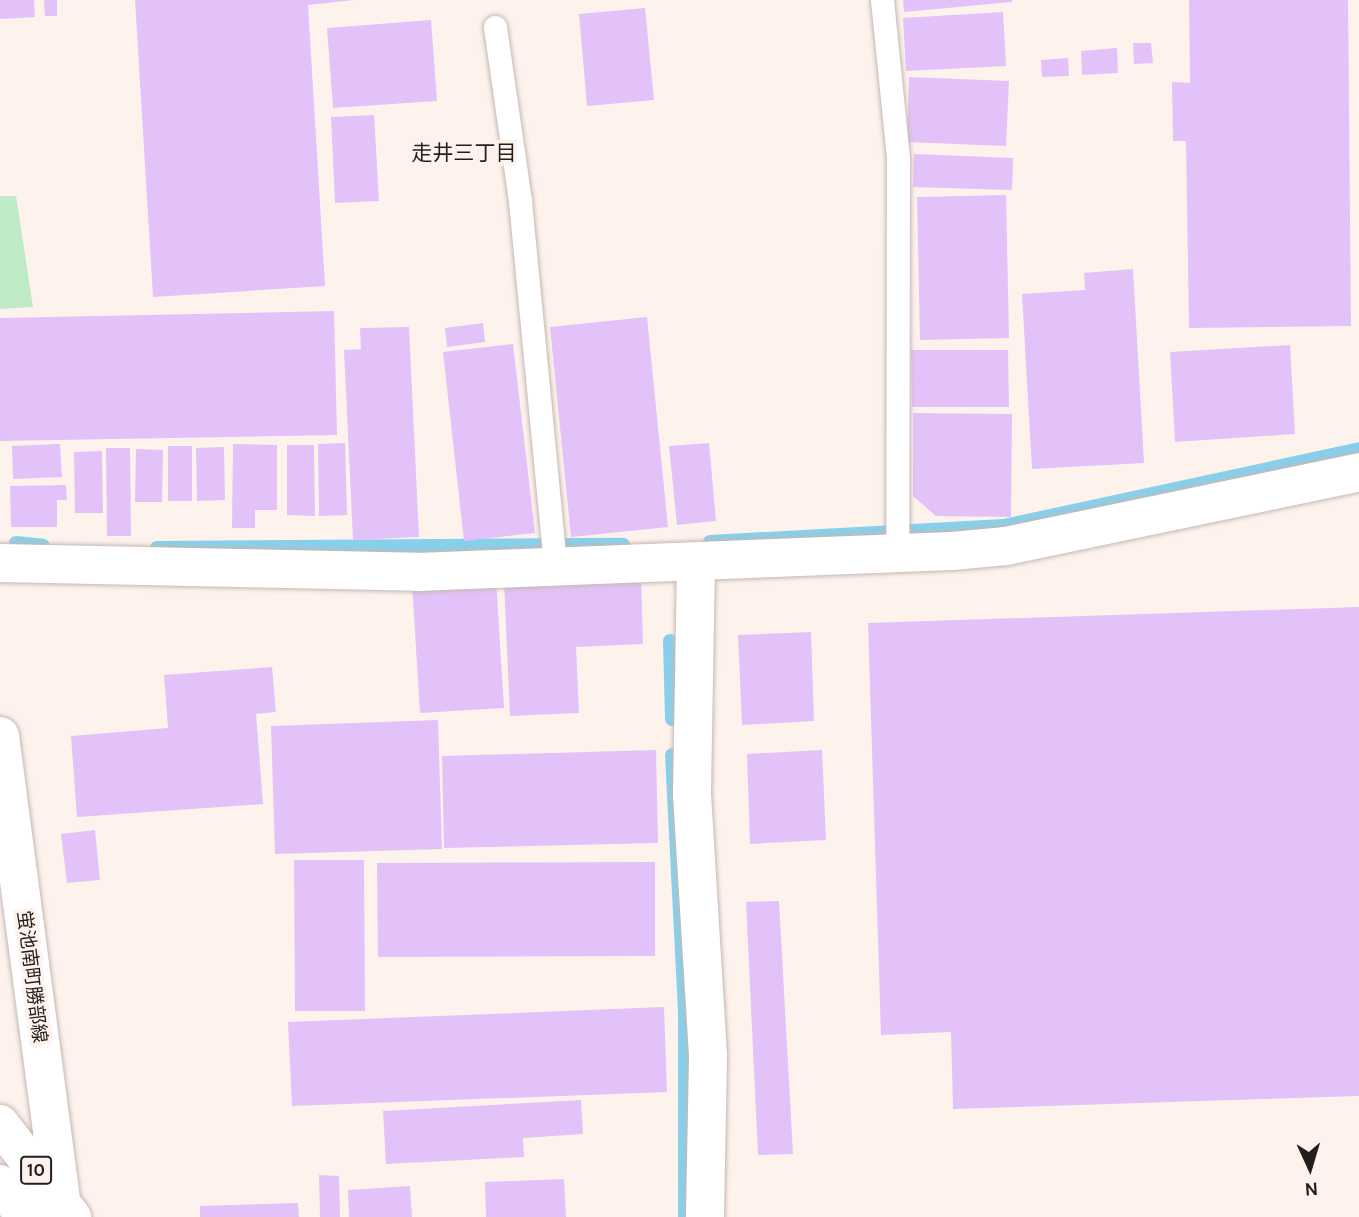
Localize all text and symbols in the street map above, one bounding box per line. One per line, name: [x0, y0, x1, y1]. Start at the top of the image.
district label: 走井三丁目: [412, 140, 516, 166]
street label: 蛍池南町勝部線: [12, 910, 50, 1044]
north arrow: [1275, 1133, 1345, 1203]
road number: 10: [19, 1156, 54, 1184]
text: N: [1304, 1178, 1319, 1200]

